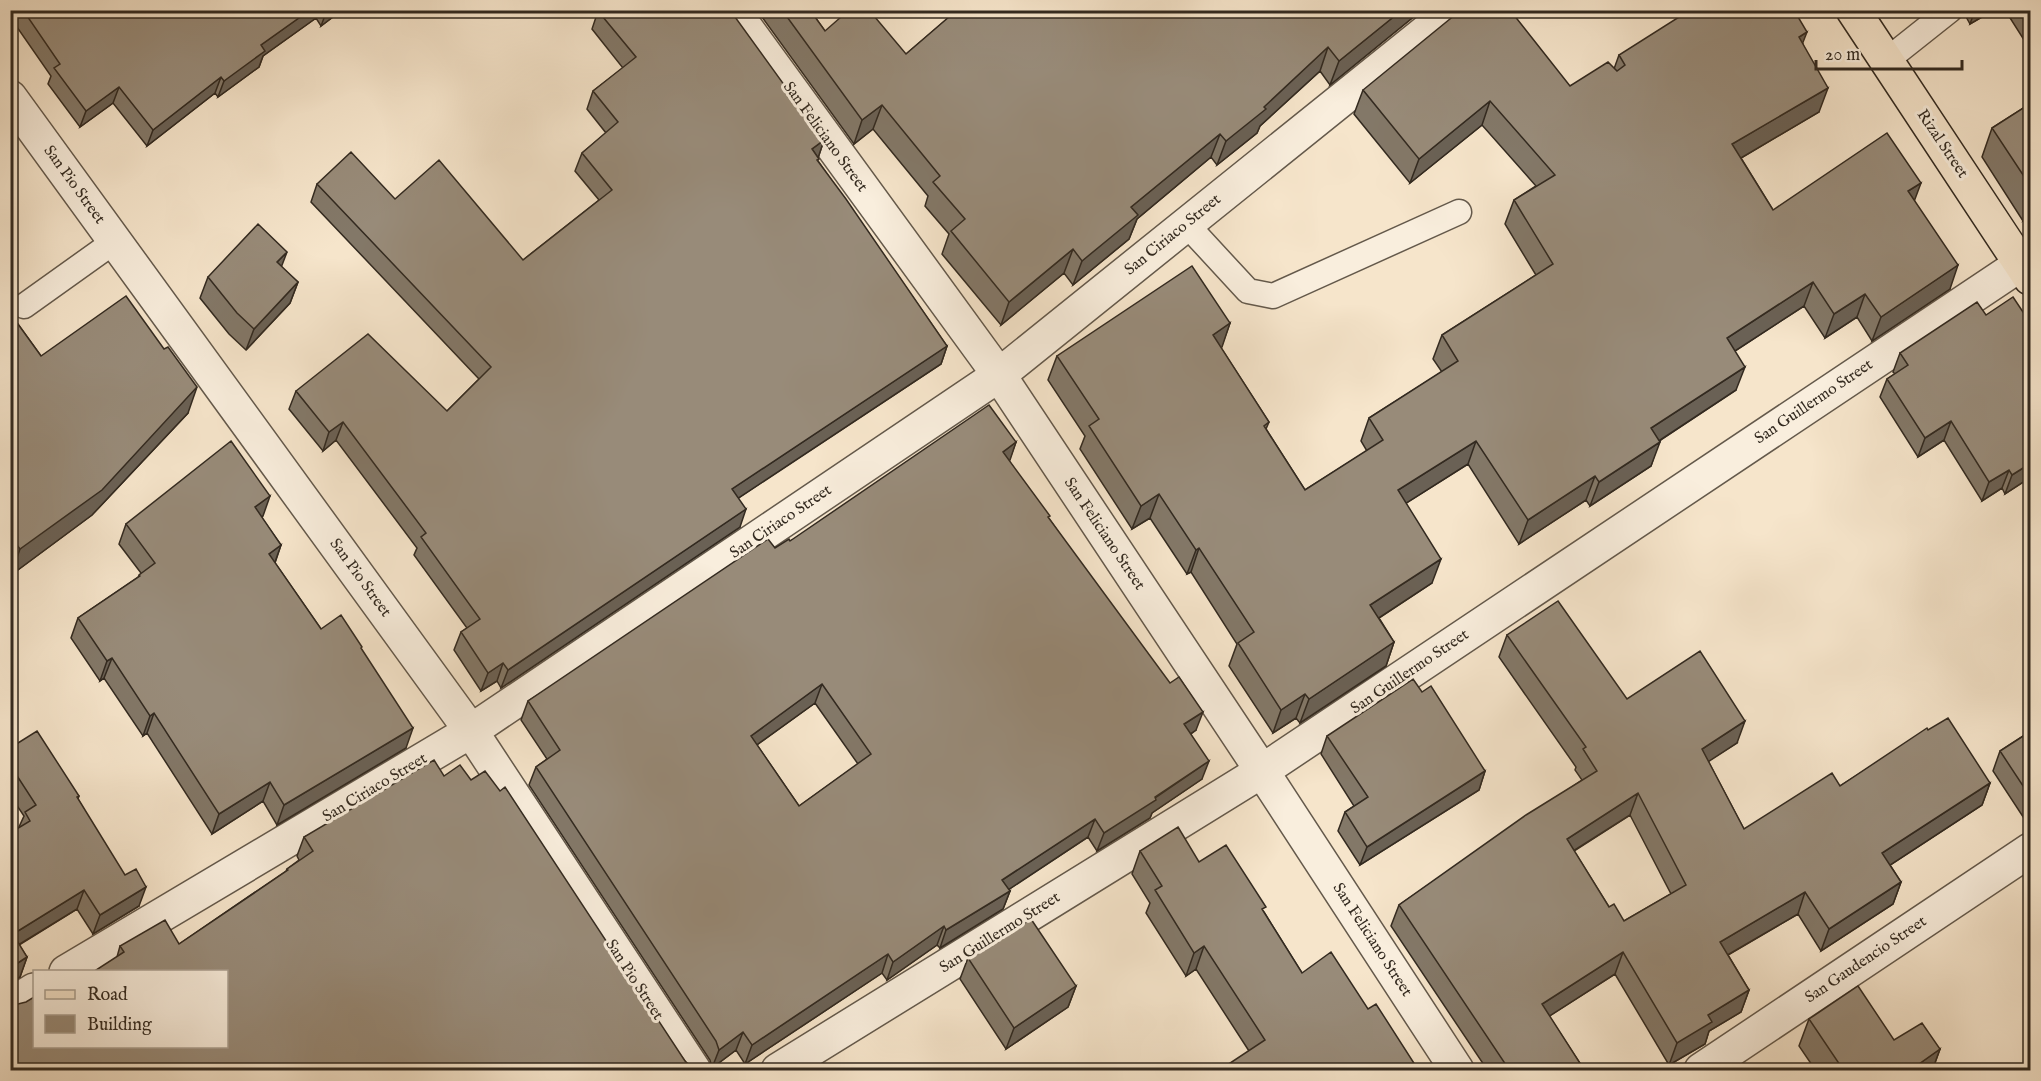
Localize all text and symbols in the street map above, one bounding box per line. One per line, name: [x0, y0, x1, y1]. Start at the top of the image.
scale bar: [1816, 33, 1962, 71]
text: 20 m: [1825, 44, 1860, 67]
street label: San Feliciano Street: [778, 78, 872, 197]
street label: Rizal Street: [1912, 106, 1972, 182]
street label: San Pio Street: [39, 142, 110, 229]
street label: San Ciriaco Street: [1121, 190, 1226, 280]
street label: San Guillermo Street: [1751, 355, 1877, 449]
street label: San Feliciano Street: [1059, 474, 1149, 595]
street label: San Ciriaco Street: [726, 480, 836, 563]
street label: San Pio Street: [325, 535, 396, 622]
street label: San Guillermo Street: [1347, 625, 1473, 719]
street label: San Ciriaco Street: [319, 749, 431, 827]
street label: San Feliciano Street: [1328, 879, 1416, 1001]
street label: San Guillermo Street: [936, 888, 1064, 978]
street label: San Gaudencio Street: [1801, 912, 1931, 1008]
street label: San Pio Street: [600, 936, 668, 1025]
legend: [33, 970, 228, 1048]
text: Road: [87, 984, 128, 1007]
text: Building: [87, 1014, 152, 1037]

